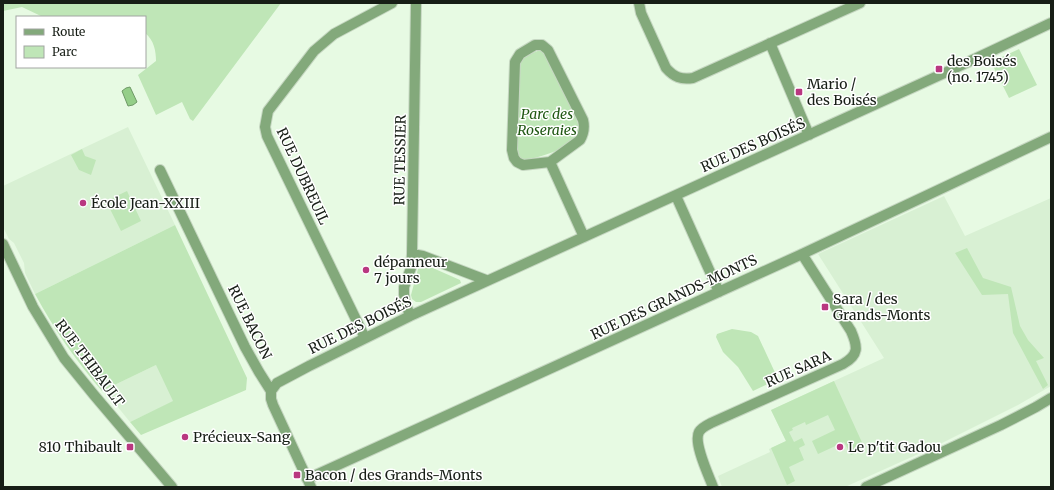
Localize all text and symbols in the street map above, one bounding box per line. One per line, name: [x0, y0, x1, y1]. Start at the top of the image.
legend: [16, 16, 146, 68]
text: Route: [52, 24, 85, 39]
text: Parc: [52, 44, 77, 59]
place label: des Boisés (no. 1745): [947, 52, 1017, 86]
marker: des Boisés (no. 1745): [934, 64, 944, 74]
place label: Mario / des Boisés: [807, 75, 877, 109]
marker: Mario / des Boisés: [794, 87, 804, 97]
park label: Parc des Roseraies: [517, 105, 577, 139]
street label: RUE TESSIER: [390, 114, 410, 206]
street label: RUE DES BOISÉS: [698, 114, 808, 176]
street label: RUE DUBREUIL: [273, 125, 333, 228]
place label: École Jean-XXIII: [91, 194, 200, 212]
marker: École Jean-XXIII: [78, 198, 88, 208]
street label: RUE DES GRANDS-MONTS: [588, 250, 760, 344]
place label: dépanneur 7 jours: [374, 253, 447, 287]
marker: dépanneur 7 jours: [361, 265, 371, 275]
street label: RUE BACON: [224, 282, 276, 362]
place label: Sara / des Grands-Monts: [833, 290, 931, 324]
street label: RUE DES BOISÉS: [305, 292, 415, 358]
marker: Sara / des Grands-Monts: [820, 302, 830, 312]
street label: RUE THIBAULT: [51, 316, 129, 410]
street label: RUE SARA: [762, 346, 834, 391]
place label: Précieux-Sang: [193, 428, 291, 446]
marker: Précieux-Sang: [180, 432, 190, 442]
place label: 810 Thibault: [38, 438, 123, 456]
place label: Le p'tit Gadou: [848, 438, 941, 456]
marker: 810 Thibault: [125, 442, 135, 452]
marker: Le p'tit Gadou: [835, 442, 845, 452]
place label: Bacon / des Grands-Monts: [305, 466, 482, 484]
marker: Bacon / des Grands-Monts: [292, 470, 302, 480]

